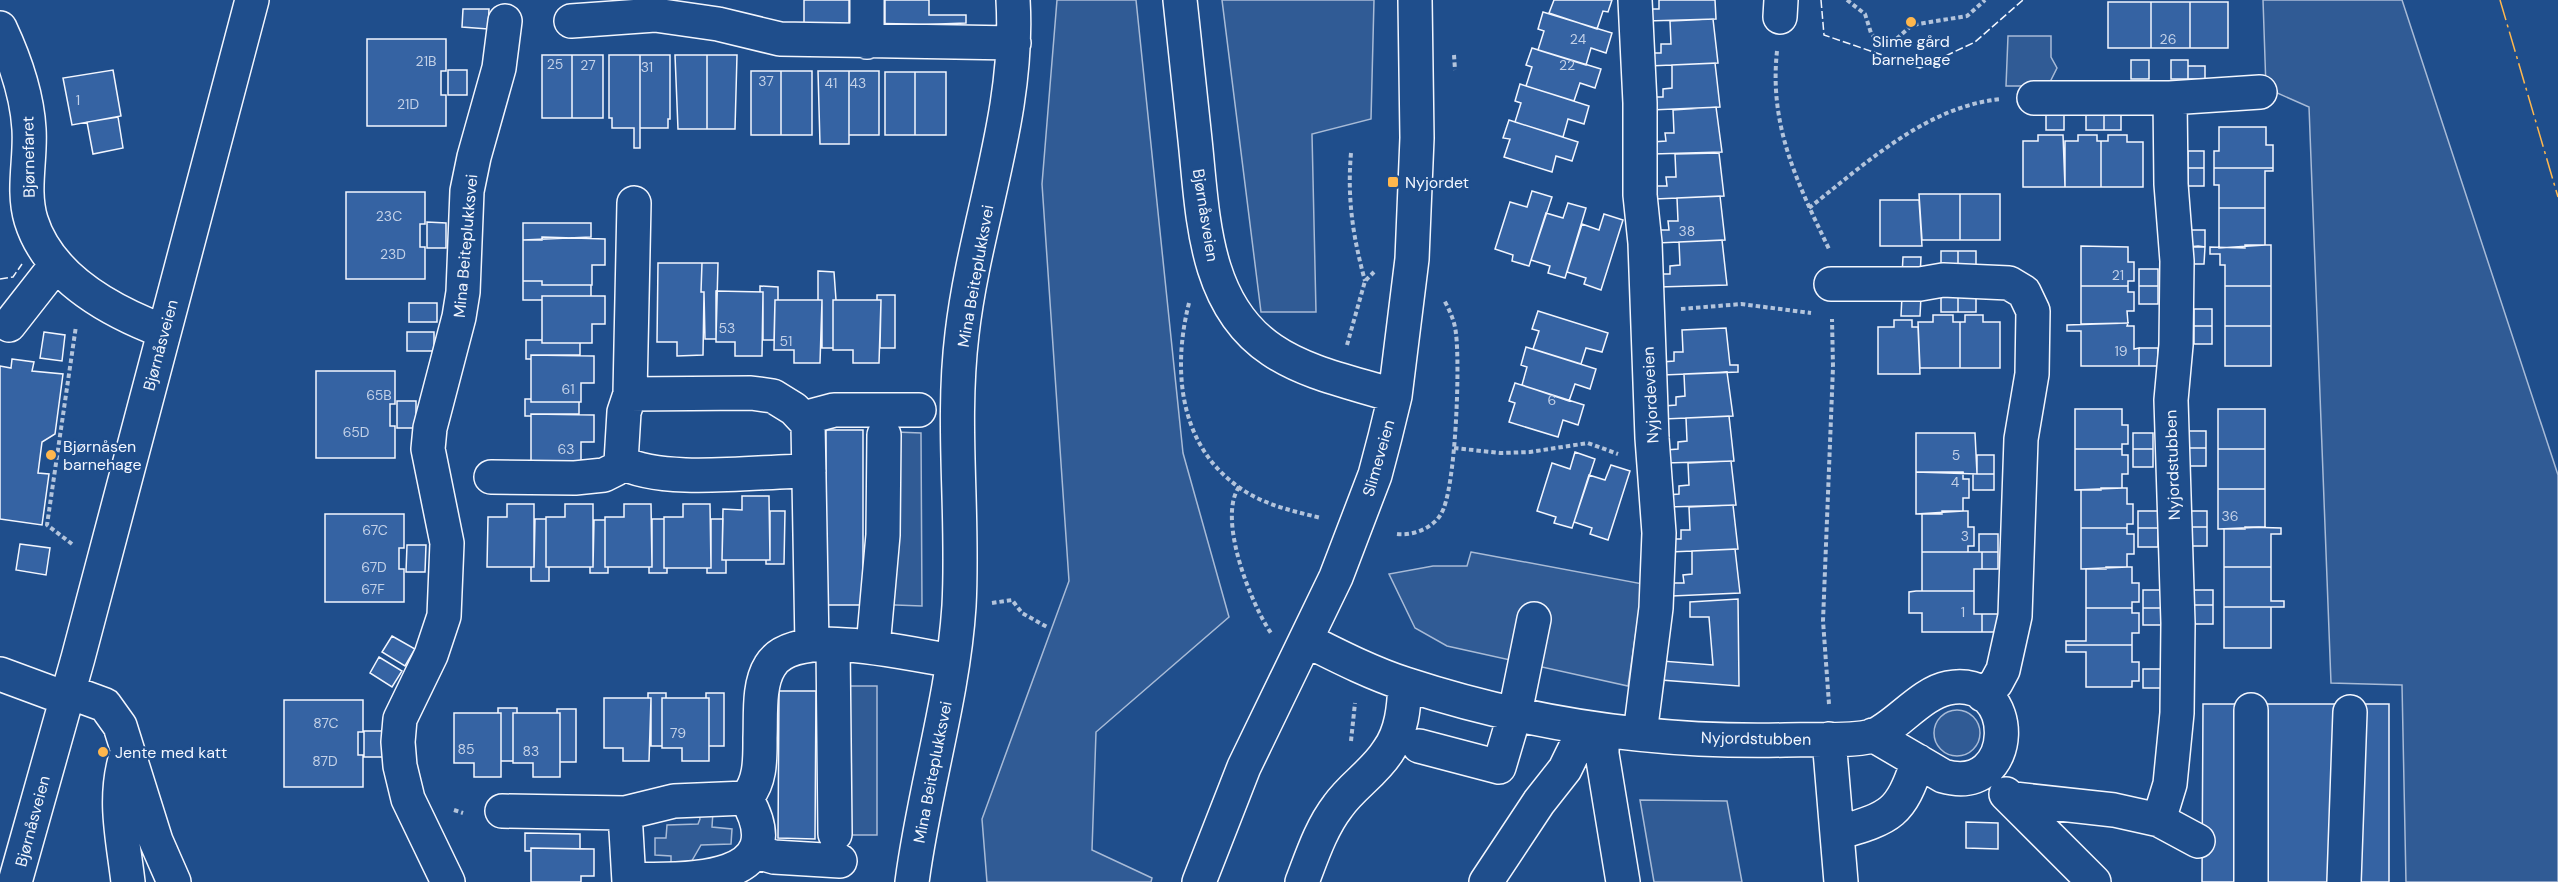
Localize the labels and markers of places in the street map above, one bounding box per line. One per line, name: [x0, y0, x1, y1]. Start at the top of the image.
marker: Slime gård barnehage: [1904, 15, 1918, 29]
place label: Slime gård barnehage: [1872, 31, 1950, 70]
place label: Nyjordet: [1405, 172, 1469, 193]
marker: Nyjordet: [1386, 175, 1400, 189]
place label: Bjørnåsen barnehage: [63, 436, 142, 475]
marker: Bjørnåsen barnehage: [44, 448, 58, 462]
place label: Jente med katt: [115, 742, 227, 763]
marker: Jente med katt: [96, 745, 110, 759]

